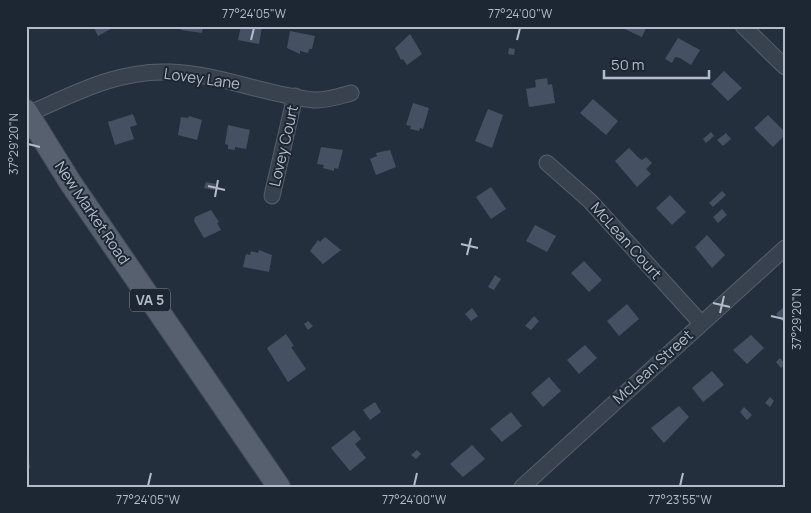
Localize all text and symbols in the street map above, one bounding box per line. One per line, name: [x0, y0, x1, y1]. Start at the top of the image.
text: 77°24'05"W: [222, 5, 287, 22]
text: 77°24'00"W: [488, 5, 553, 22]
scale bar: [604, 48, 708, 80]
text: 50 m: [611, 54, 645, 75]
street label: Lovey Lane: [163, 63, 242, 94]
street label: Lovey Court: [264, 103, 303, 189]
text: 37°29'20"N: [5, 113, 22, 175]
street label: New Market Road: [50, 157, 135, 268]
street label: McLean Court: [586, 197, 667, 284]
road number: VA 5: [130, 288, 170, 312]
text: 37°29'20"N: [788, 288, 805, 350]
street label: McLean Street: [608, 325, 697, 408]
text: 77°24'05"W: [116, 491, 181, 508]
text: 77°24'00"W: [382, 491, 447, 508]
text: 77°23'55"W: [648, 491, 713, 508]

